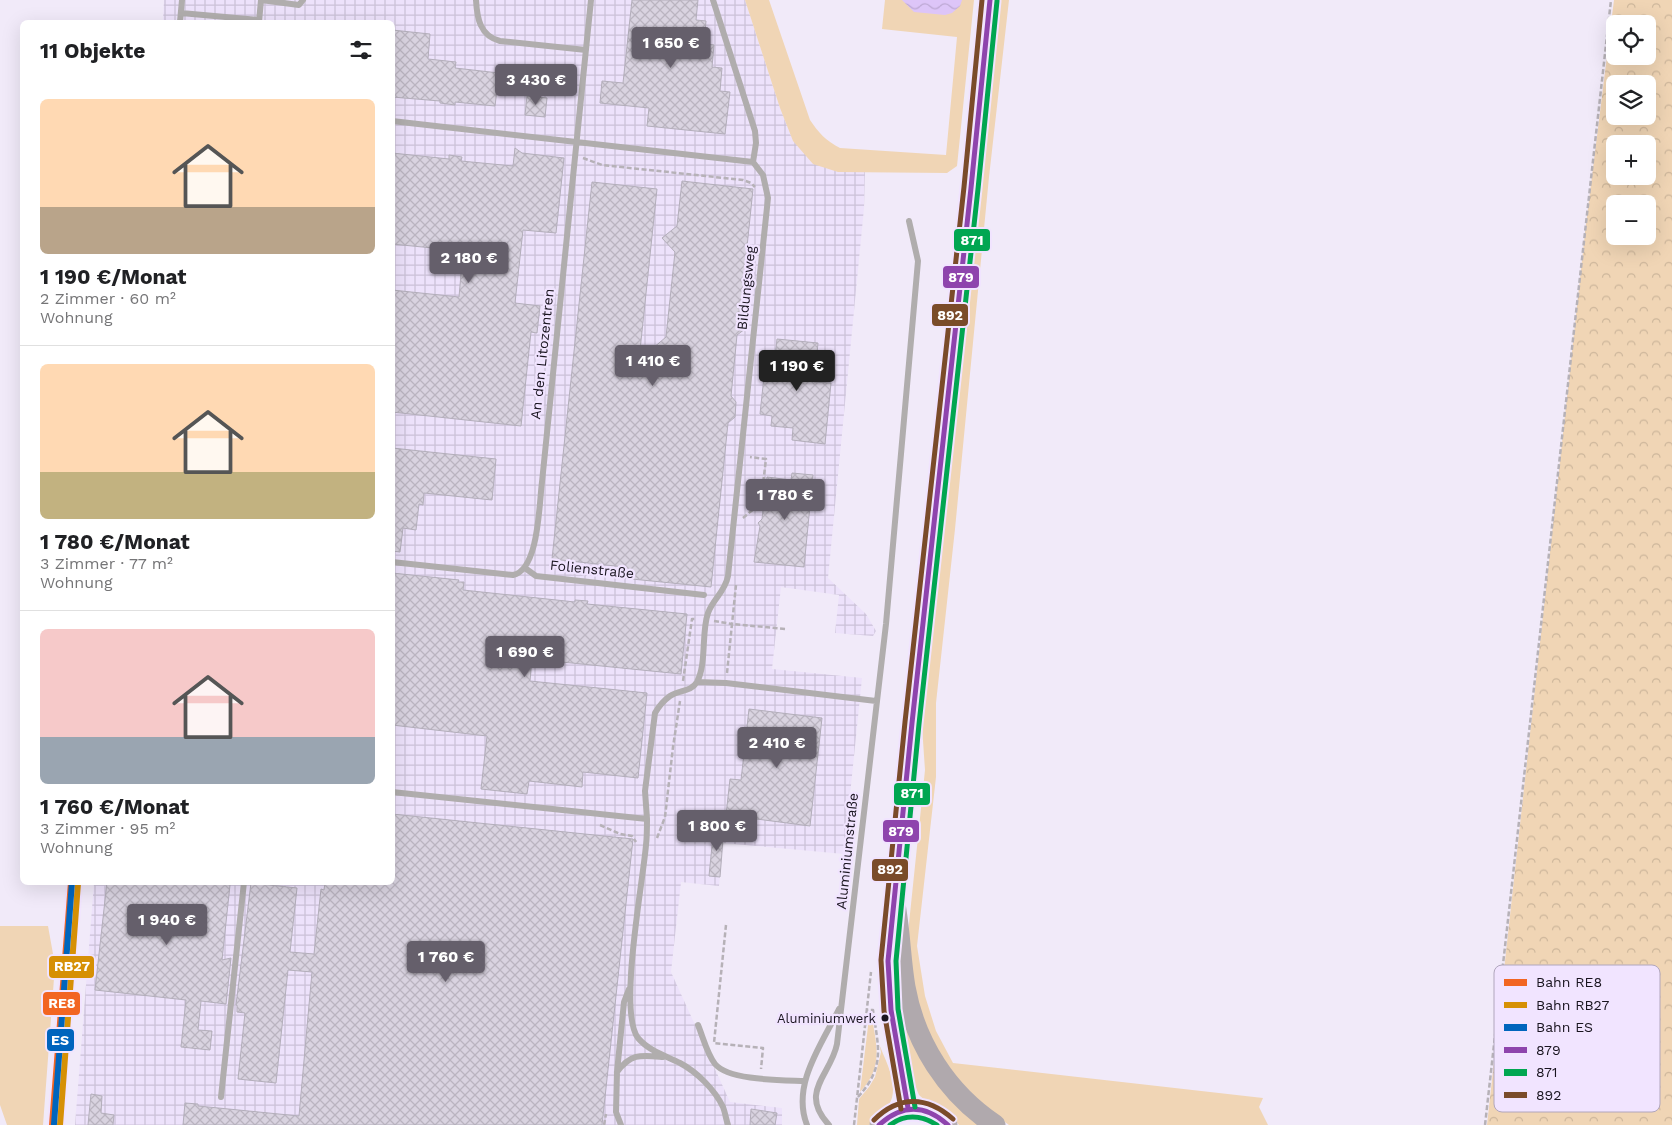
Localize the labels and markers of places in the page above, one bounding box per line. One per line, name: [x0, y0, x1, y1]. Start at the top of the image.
pin: 1 650 €: [625, 27, 717, 69]
pin: 3 430 €: [490, 64, 582, 106]
pin: 2 180 €: [423, 242, 515, 284]
pin: 1 410 €: [607, 344, 699, 387]
pin: 1 190 €: [751, 350, 843, 392]
pin: 1 780 €: [739, 478, 831, 521]
pin: 1 690 €: [479, 636, 571, 678]
pin: 2 410 €: [731, 726, 823, 769]
pin: 1 800 €: [671, 810, 763, 852]
pin: 1 940 €: [121, 904, 213, 946]
pin: 1 760 €: [400, 940, 492, 983]
place label: Aluminiumwerk: [777, 1011, 877, 1026]
marker: Aluminiumwerk: [880, 1013, 890, 1023]

